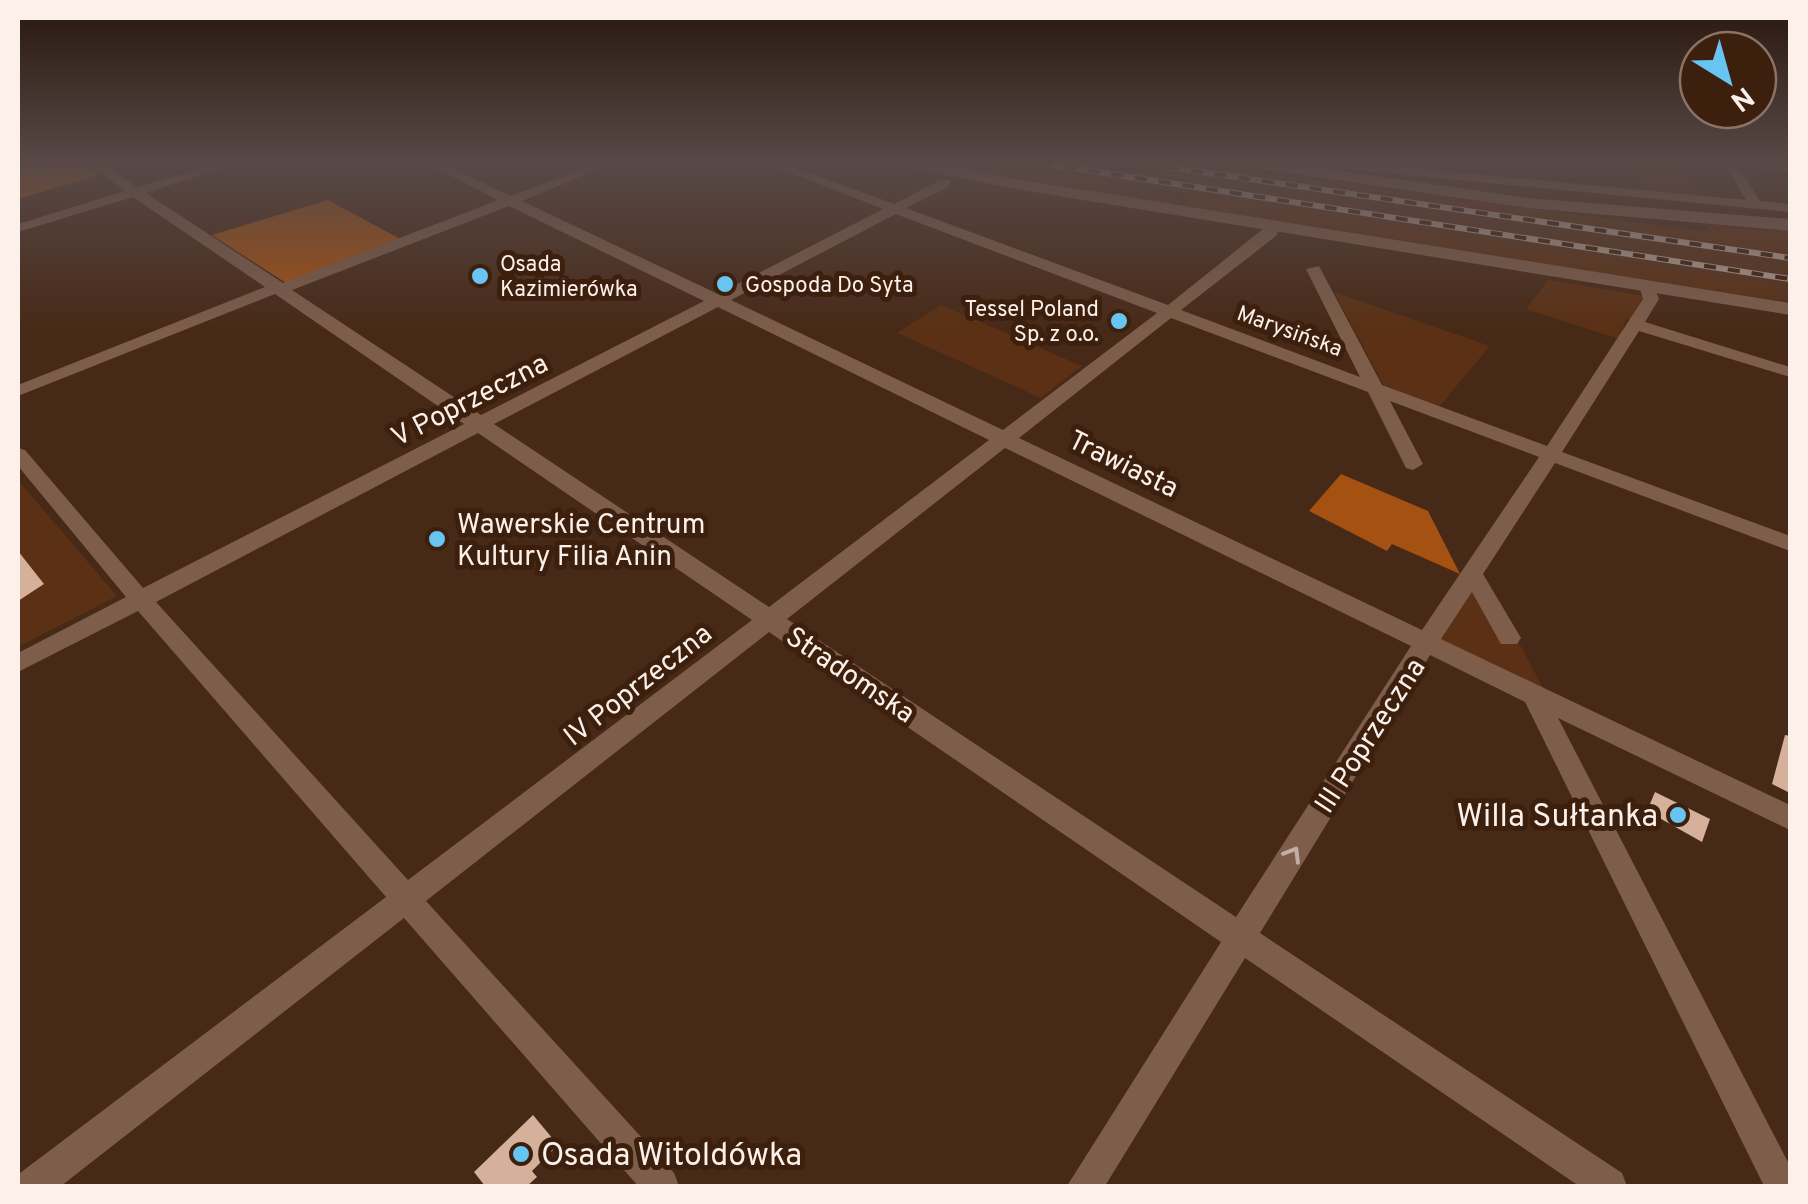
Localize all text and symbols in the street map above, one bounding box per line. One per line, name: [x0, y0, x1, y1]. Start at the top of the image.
north arrow: [1678, 30, 1778, 130]
text: N: [1722, 77, 1760, 118]
place label: Osada Kazimierówka: [500, 252, 637, 304]
marker: Osada Kazimierówka: [469, 265, 491, 287]
marker: Gospoda Do Syta: [714, 273, 736, 295]
place label: Gospoda Do Syta: [745, 273, 914, 300]
place label: Tessel Poland Sp. z o.o.: [964, 297, 1099, 349]
street label: Marysińska: [1233, 301, 1346, 364]
marker: Tessel Poland Sp. z o.o.: [1108, 310, 1130, 332]
street label: V Poprzeczna: [386, 347, 555, 457]
street label: Trawiasta: [1062, 424, 1184, 508]
place label: Wawerskie Centrum Kultury Filia Anin: [457, 508, 705, 576]
marker: Wawerskie Centrum Kultury Filia Anin: [426, 528, 448, 550]
street label: IV Poprzeczna: [557, 617, 720, 756]
street label: Stradomska: [778, 620, 921, 733]
street label: III Poprzeczna: [1308, 652, 1435, 821]
place label: Willa Sułtanka: [1456, 798, 1658, 838]
marker: Willa Sułtanka: [1667, 804, 1689, 826]
one-way arrow: [1281, 847, 1300, 865]
place label: Osada Witoldówka: [541, 1137, 802, 1177]
marker: Osada Witoldówka: [510, 1143, 532, 1165]

